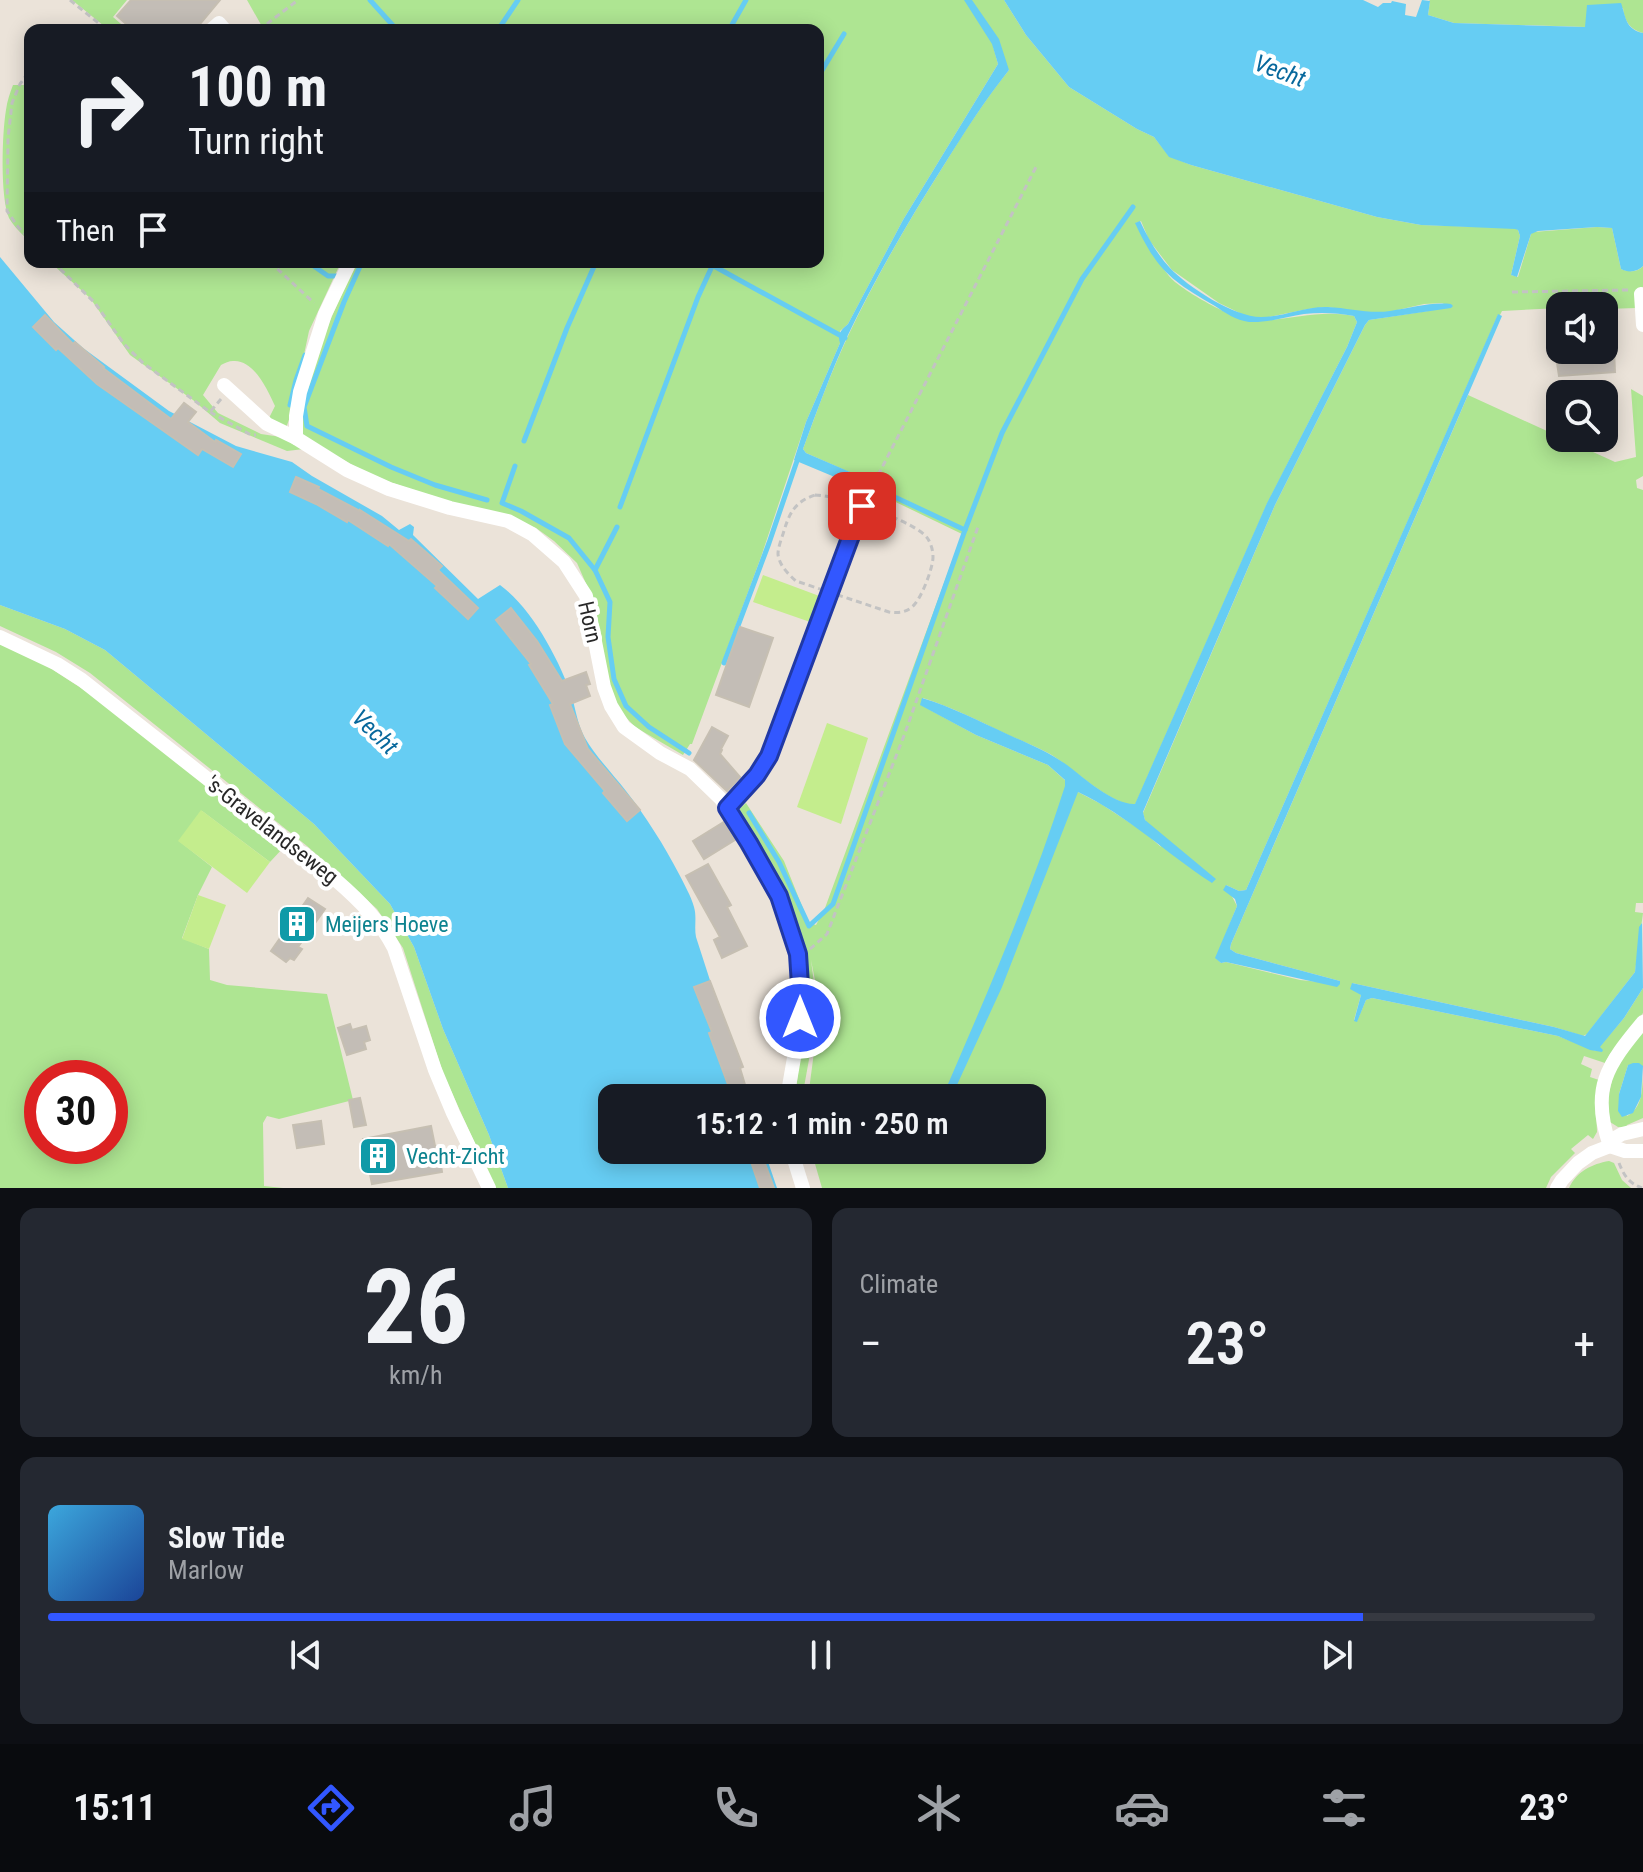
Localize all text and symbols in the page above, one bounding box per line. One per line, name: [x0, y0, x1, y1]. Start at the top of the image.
water label: Vecht: [1251, 49, 1309, 93]
text: 100 m: [188, 54, 327, 120]
icon: right: [56, 56, 160, 160]
text: Turn right: [188, 121, 324, 163]
icon: arrive: [131, 208, 175, 252]
text: Then: [56, 213, 115, 248]
map controls: [1546, 292, 1618, 452]
button: sound: [1546, 292, 1618, 364]
button: search: [1546, 380, 1618, 452]
pin: [828, 472, 896, 540]
icon: arrive: [840, 484, 884, 528]
street label: Horn: [573, 599, 607, 645]
water label: Vecht: [346, 704, 404, 760]
street label: 's-Gravelandseweg: [201, 771, 343, 889]
building icon: Meijers Hoeve: [276, 903, 318, 945]
place label: Meijers Hoeve: [325, 912, 448, 937]
position arrow: [758, 976, 842, 1060]
speed limit sign: 30: [24, 1060, 128, 1164]
text: 15:12 · 1 min · 250 m: [695, 1106, 949, 1141]
building icon: Vecht-Zicht: [357, 1135, 399, 1177]
place label: Vecht-Zicht: [406, 1144, 505, 1169]
text: 26: [363, 1247, 468, 1368]
text: Climate: [860, 1269, 938, 1299]
text: 23°: [1186, 1308, 1269, 1379]
text: −: [860, 1318, 882, 1370]
text: +: [1573, 1318, 1595, 1370]
text: km/h: [389, 1360, 443, 1390]
text: Slow Tide: [168, 1520, 285, 1555]
text: Marlow: [168, 1555, 244, 1585]
icon: previous: [284, 1633, 328, 1677]
icon: pause: [799, 1633, 843, 1677]
icon: next: [1315, 1633, 1359, 1677]
icon: directions: [303, 1780, 359, 1836]
icon: music: [505, 1780, 561, 1836]
icon: phone: [708, 1780, 764, 1836]
icon: climate: [911, 1780, 967, 1836]
icon: car: [1114, 1780, 1170, 1836]
icon: filters: [1316, 1780, 1372, 1836]
text: 15:11: [73, 1787, 156, 1829]
text: 23°: [1519, 1787, 1570, 1829]

